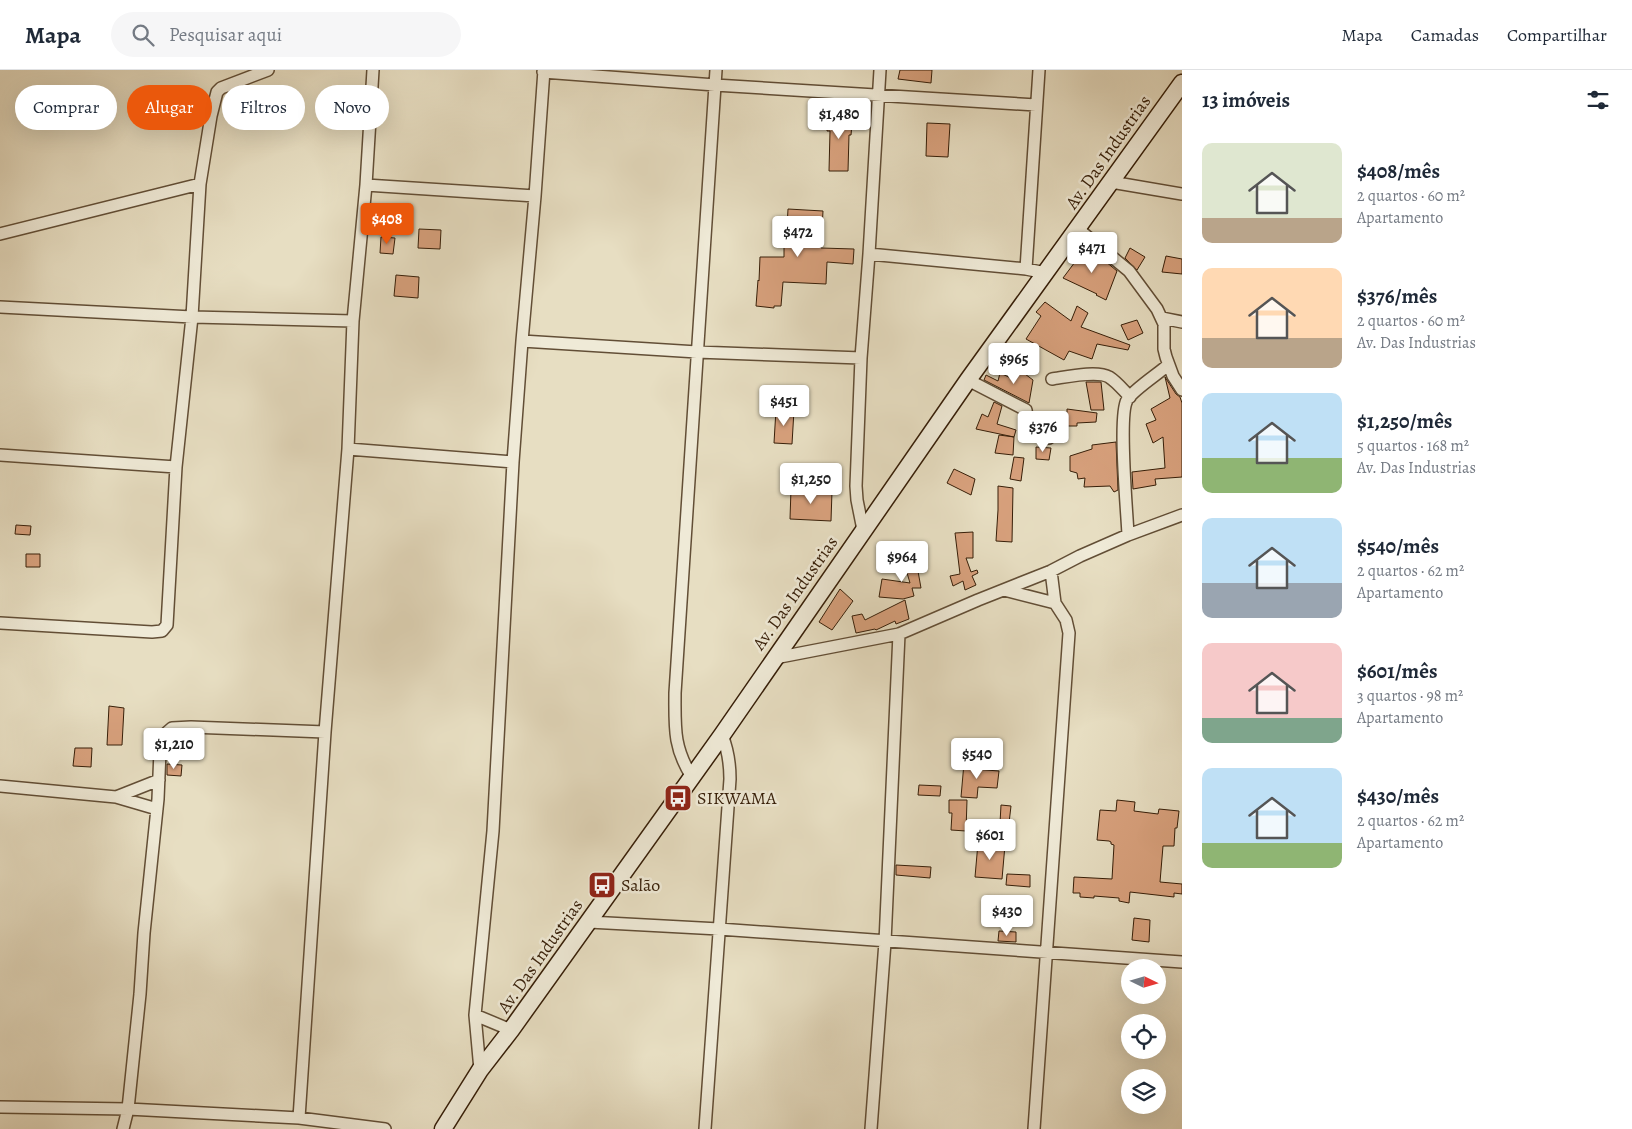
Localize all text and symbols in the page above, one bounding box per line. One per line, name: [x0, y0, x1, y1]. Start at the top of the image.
search box: [111, 12, 461, 57]
text: Mapa: [25, 19, 81, 51]
icon: search: [129, 21, 157, 49]
text: Pesquisar aqui: [169, 22, 282, 48]
text: Mapa: [1341, 23, 1383, 47]
text: Camadas: [1411, 23, 1479, 47]
text: Compartilhar: [1507, 23, 1607, 47]
chip: Comprar: [15, 85, 117, 130]
chip: Alugar: [127, 85, 212, 130]
chip: Filtros: [222, 85, 305, 130]
chip: Novo: [315, 85, 389, 130]
text: 13 imóveis: [1202, 86, 1290, 114]
icon: filters: [1584, 86, 1612, 114]
street label: Av. Das Industrias: [1059, 90, 1156, 215]
pin: $1,480: [798, 98, 880, 140]
text: $1,480: [819, 103, 859, 125]
text: $408/mês: [1357, 157, 1440, 185]
icon: home: [1242, 163, 1302, 223]
text: 2 quartos · 60 m²: [1357, 185, 1465, 207]
pin: $408: [357, 202, 417, 245]
text: Apartamento: [1357, 207, 1443, 229]
text: $408: [372, 208, 402, 230]
pin: $472: [768, 216, 828, 258]
text: $472: [783, 221, 813, 243]
pin: $471: [1062, 232, 1122, 274]
text: $471: [1078, 237, 1106, 259]
text: $376/mês: [1357, 282, 1437, 310]
icon: home: [1242, 288, 1302, 348]
text: 2 quartos · 60 m²: [1357, 310, 1465, 332]
text: Av. Das Industrias: [1357, 332, 1476, 354]
pin: $965: [984, 342, 1044, 385]
text: $965: [999, 348, 1029, 370]
pin: $451: [754, 384, 814, 427]
text: $451: [770, 390, 798, 412]
text: $1,250/mês: [1357, 407, 1452, 435]
pin: $376: [1013, 410, 1073, 453]
icon: home: [1242, 413, 1302, 473]
text: $376: [1029, 416, 1057, 438]
text: 5 quartos · 168 m²: [1357, 435, 1469, 457]
text: Av. Das Industrias: [1357, 457, 1476, 479]
pin: $1,250: [770, 462, 852, 505]
text: $1,250: [791, 468, 831, 490]
street label: Av. Das Industrias: [746, 531, 843, 656]
text: $540/mês: [1357, 532, 1439, 560]
icon: home: [1242, 538, 1302, 598]
pin: $964: [872, 540, 932, 583]
text: $964: [887, 546, 917, 568]
text: 2 quartos · 62 m²: [1357, 560, 1464, 582]
text: Apartamento: [1357, 582, 1443, 604]
text: $601/mês: [1357, 657, 1437, 685]
icon: home: [1242, 663, 1302, 723]
text: 3 quartos · 98 m²: [1357, 685, 1463, 707]
text: Apartamento: [1357, 707, 1443, 729]
pin: $1,210: [133, 728, 215, 770]
text: $1,210: [155, 733, 194, 755]
pin: $540: [947, 738, 1007, 780]
text: $540: [962, 743, 992, 765]
text: $430/mês: [1357, 782, 1439, 810]
bus stop icon: SIKWAMA: [663, 783, 693, 813]
place label: SIKWAMA: [697, 786, 777, 810]
icon: home: [1242, 788, 1302, 848]
text: 2 quartos · 62 m²: [1357, 810, 1464, 832]
pin: $601: [960, 818, 1020, 861]
text: $601: [976, 824, 1004, 846]
text: Apartamento: [1357, 832, 1443, 854]
bus stop icon: Salão: [587, 870, 617, 900]
place label: Salão: [621, 873, 660, 897]
street label: Av. Das Industrias: [491, 894, 588, 1019]
pin: $430: [977, 894, 1037, 937]
text: $430: [992, 900, 1022, 922]
north arrow: [1121, 959, 1166, 1004]
map controls: [1121, 959, 1166, 1114]
button: locate: [1121, 1014, 1166, 1059]
button: layers: [1121, 1069, 1166, 1114]

